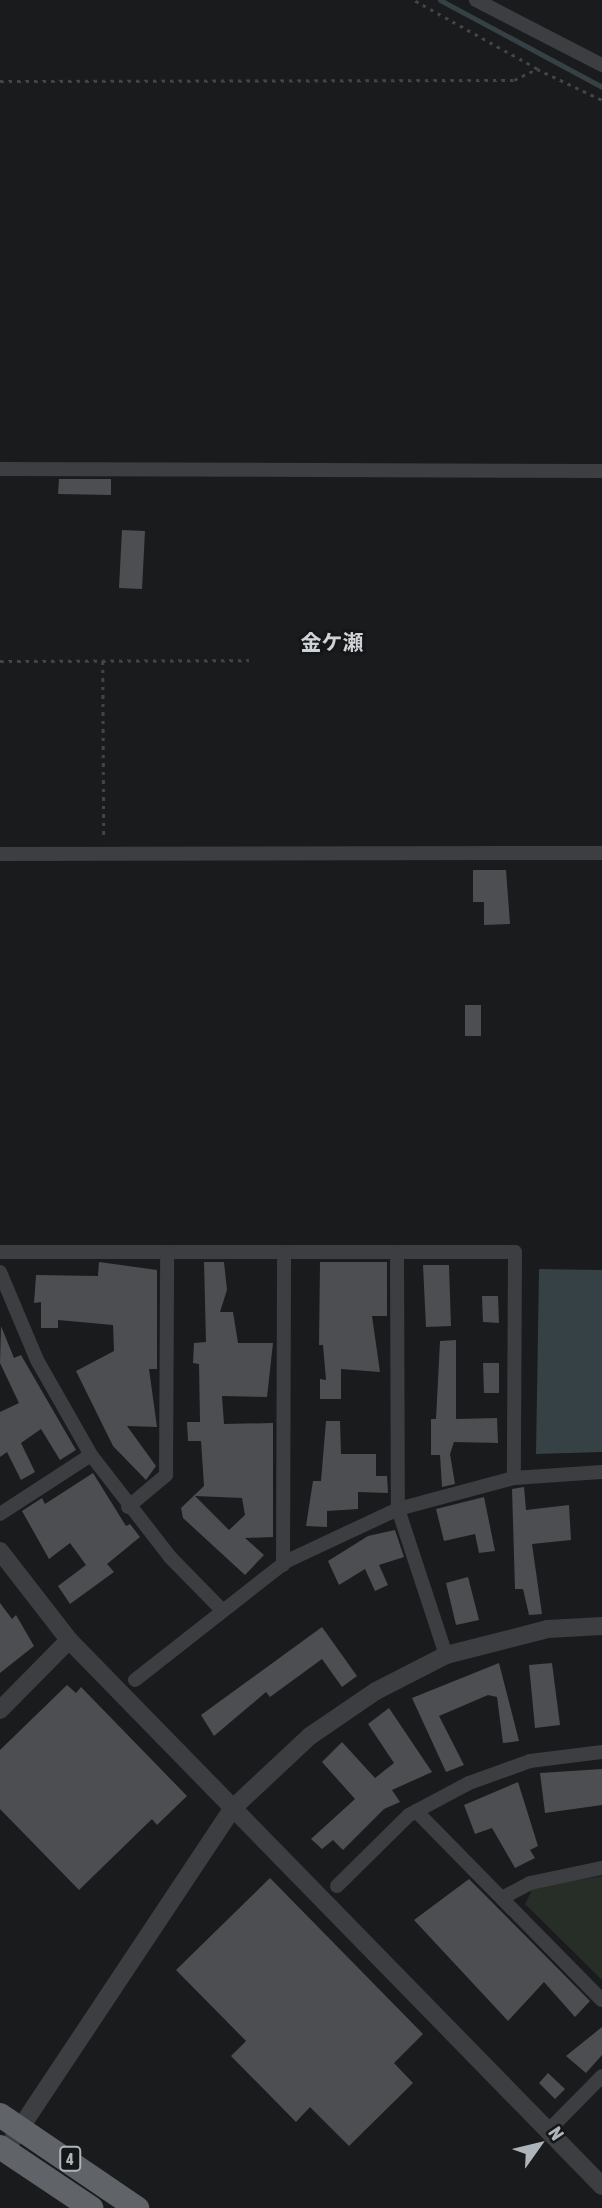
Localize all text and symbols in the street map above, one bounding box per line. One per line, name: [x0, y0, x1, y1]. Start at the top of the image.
district label: 金ケ瀬: [301, 629, 363, 655]
north arrow: [504, 2110, 574, 2180]
text: N: [544, 2122, 569, 2144]
road number: 4: [58, 2146, 82, 2172]

